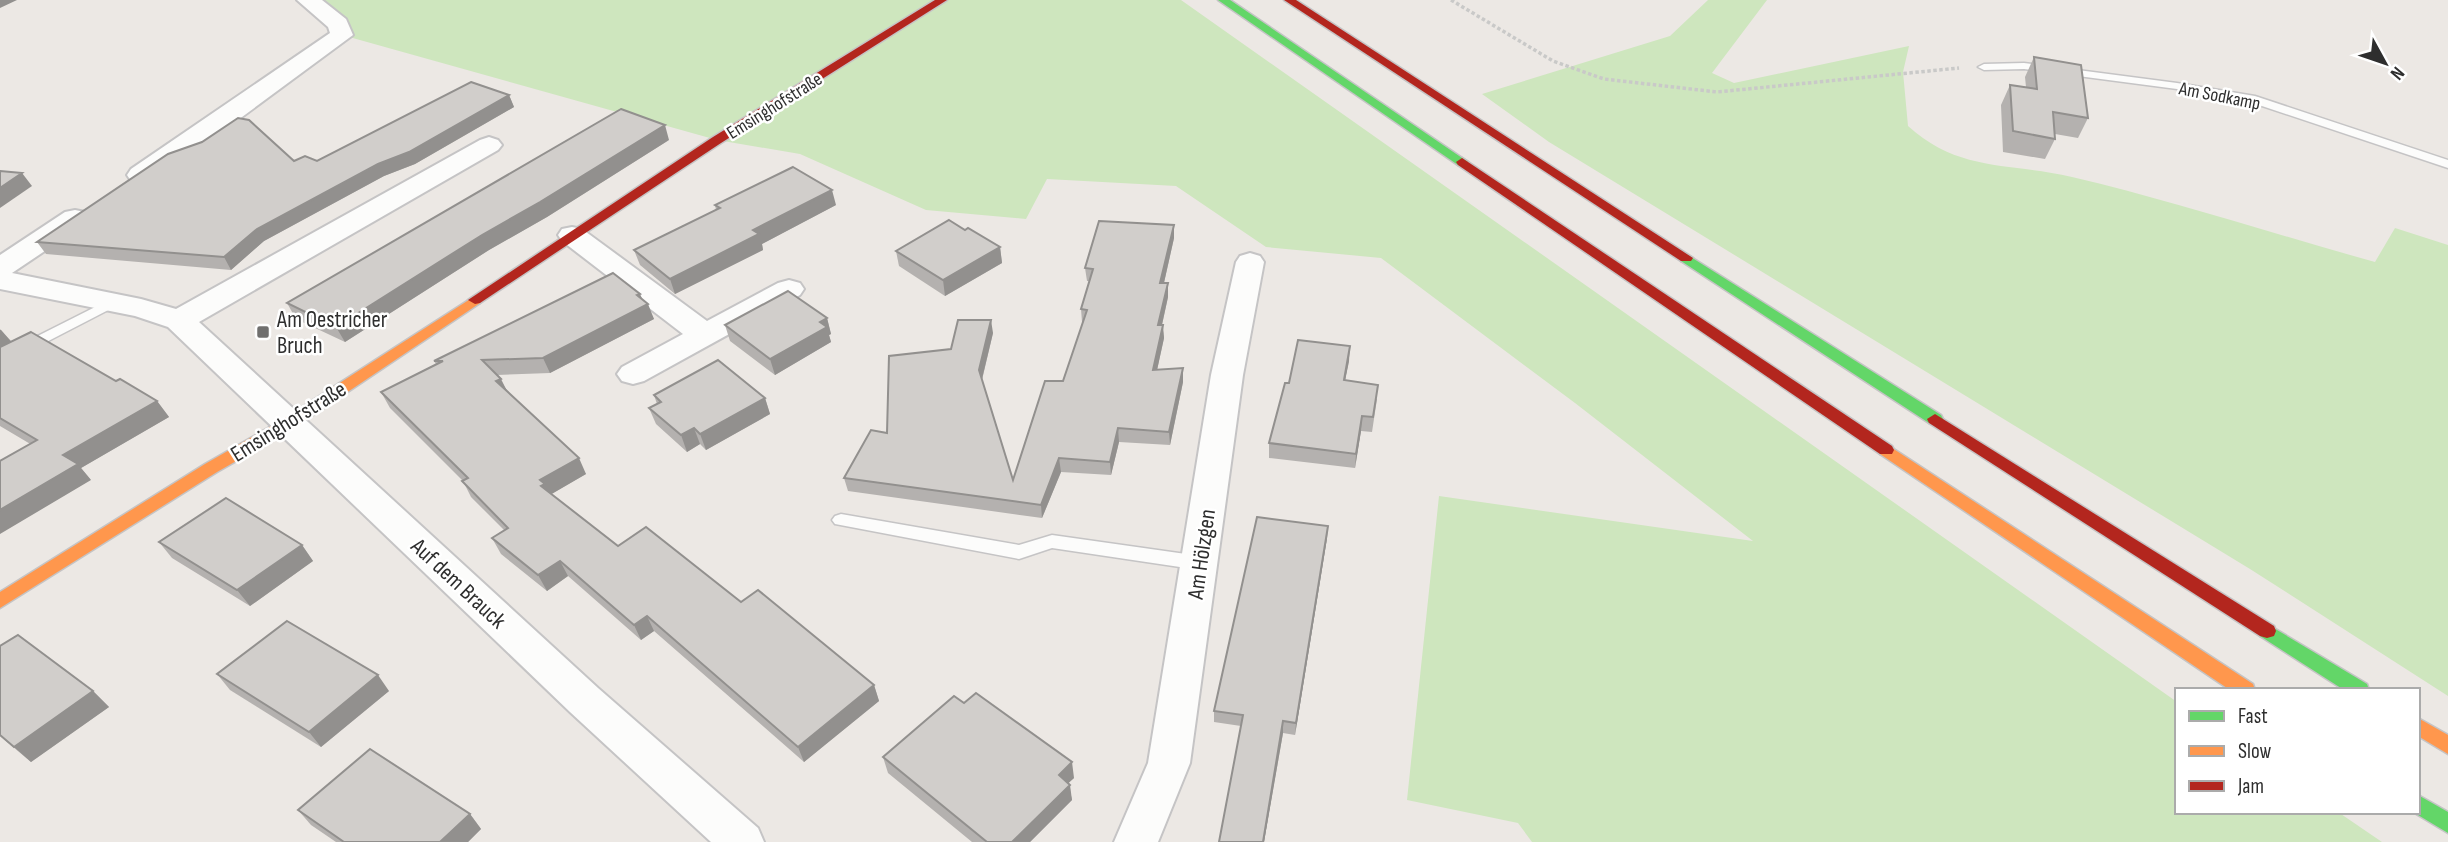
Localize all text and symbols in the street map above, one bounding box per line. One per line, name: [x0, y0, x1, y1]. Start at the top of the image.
north arrow: [2350, 28, 2420, 98]
text: N: [2385, 62, 2409, 84]
street label: Emsinghofstraße: [723, 68, 827, 145]
street label: Am Sodkamp: [2176, 77, 2262, 116]
place label: Am Oestricher Bruch: [276, 306, 388, 360]
marker: Am Oestricher Bruch: [255, 324, 271, 340]
street label: Emsinghofstraße: [226, 375, 352, 468]
street label: Am Hölzgen: [1182, 507, 1222, 602]
street label: Auf dem Brauck: [404, 532, 512, 635]
legend: [2175, 688, 2420, 814]
text: Fast: [2238, 704, 2268, 729]
text: Slow: [2238, 739, 2272, 764]
text: Jam: [2237, 774, 2264, 799]

